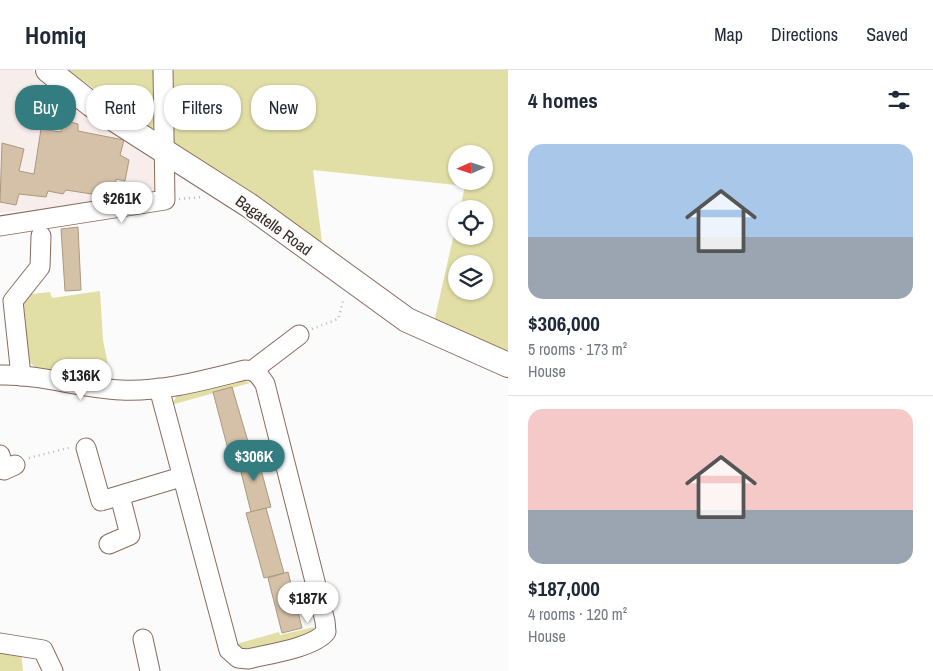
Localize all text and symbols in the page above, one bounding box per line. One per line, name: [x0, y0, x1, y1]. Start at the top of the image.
text: Homiq: [25, 19, 86, 51]
text: Map: [714, 22, 743, 47]
text: Directions: [771, 22, 838, 47]
text: Saved: [866, 22, 908, 47]
chip: Buy: [15, 85, 76, 130]
chip: Rent: [86, 85, 154, 130]
chip: Filters: [164, 85, 241, 130]
chip: New: [251, 85, 316, 130]
text: 4 homes: [528, 86, 598, 115]
icon: filters: [885, 86, 913, 114]
north arrow: [448, 145, 492, 190]
map controls: [448, 145, 493, 300]
icon: home: [676, 176, 766, 266]
pin: $261K: [87, 182, 157, 224]
text: $261K: [103, 187, 141, 209]
street label: Bagatelle Road: [231, 190, 317, 260]
button: locate: [448, 200, 493, 245]
button: layers: [448, 255, 493, 300]
text: $306,000: [528, 309, 600, 338]
text: 5 rooms · 173 m²: [528, 338, 627, 360]
pin: $136K: [46, 358, 116, 401]
text: House: [528, 360, 566, 382]
text: $136K: [62, 364, 100, 386]
pin: $306K: [219, 440, 289, 482]
icon: home: [676, 442, 766, 532]
text: $306K: [235, 445, 273, 467]
text: $187,000: [528, 574, 600, 603]
pin: $187K: [273, 582, 343, 624]
text: $187K: [289, 587, 327, 609]
text: 4 rooms · 120 m²: [528, 603, 627, 625]
text: House: [528, 625, 566, 647]

